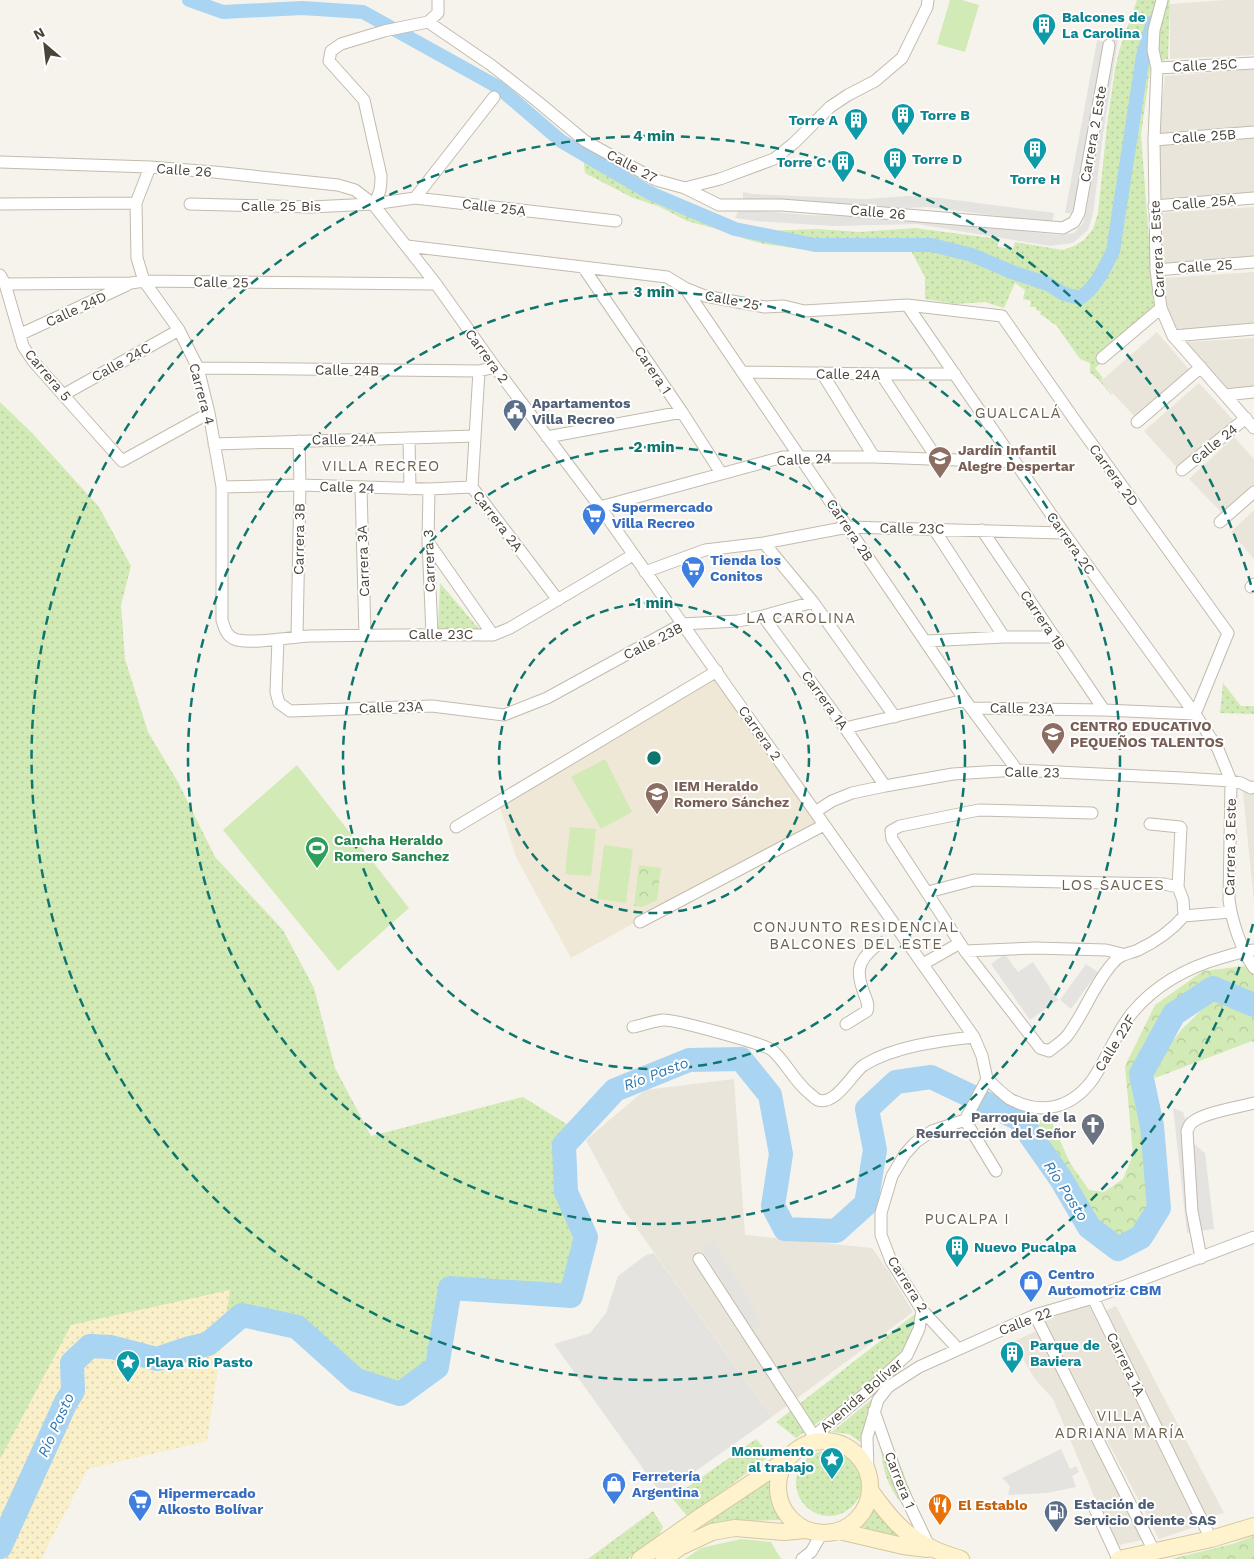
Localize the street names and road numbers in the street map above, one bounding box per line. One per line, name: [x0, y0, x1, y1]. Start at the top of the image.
street label: Calle 25C: [1172, 55, 1238, 75]
street label: Carrera 2 Este: [1077, 84, 1109, 184]
street label: Calle 25B: [1171, 126, 1237, 146]
street label: Calle 27: [604, 146, 660, 186]
street label: Calle 26: [156, 160, 212, 180]
street label: Calle 25A: [1171, 191, 1237, 213]
street label: Calle 25A: [461, 195, 527, 219]
street label: Calle 25 Bis: [241, 198, 321, 214]
street label: Carrera 3 Este: [1146, 200, 1168, 298]
street label: Calle 26: [850, 202, 906, 222]
street label: Calle 25: [1177, 256, 1233, 276]
street label: Calle 25: [193, 274, 249, 290]
street label: Calle 25: [703, 287, 761, 313]
street label: Calle 24D: [43, 288, 109, 330]
street label: Carrera 2: [462, 326, 512, 386]
street label: Calle 24C: [89, 339, 153, 385]
street label: Carera 1: [631, 343, 675, 397]
street label: Carrera 5: [22, 346, 74, 404]
street label: Carrera 4: [186, 361, 218, 427]
street label: Calle 24B: [315, 361, 379, 379]
street label: Calle 24A: [816, 365, 880, 383]
street label: Calle 24: [1187, 420, 1241, 468]
street label: Calle 24A: [312, 430, 376, 448]
street label: Carrera 2D: [1086, 441, 1142, 509]
street label: Calle 24: [776, 450, 832, 468]
street label: Calle 24: [319, 478, 375, 496]
street label: Carrera 2A: [470, 487, 526, 555]
street label: Carrera 2B: [823, 496, 877, 564]
street label: Carrera 3B: [290, 503, 308, 575]
street label: Carrera 2C: [1044, 509, 1098, 577]
street label: Calle 23C: [879, 519, 945, 537]
street label: Carrera 3A: [354, 525, 372, 597]
street label: Carrera 3: [420, 529, 438, 593]
street label: Carrera 1B: [1017, 587, 1069, 653]
street label: Calle 23B: [621, 619, 685, 663]
street label: Calle 23C: [409, 626, 473, 642]
street label: Carrera 1A: [798, 667, 852, 733]
street label: Calle 23A: [358, 698, 424, 716]
street label: Calle 23A: [990, 699, 1054, 717]
street label: Carrera 2: [735, 703, 785, 763]
street label: Calle 23: [1004, 764, 1060, 780]
street label: Carrera 3 Este: [1221, 798, 1239, 896]
street label: Calle 22F: [1091, 1012, 1139, 1074]
street label: Carrera 2: [885, 1253, 931, 1315]
street label: Calle 22: [996, 1304, 1054, 1338]
street label: Carrera 1A: [1104, 1329, 1148, 1399]
street label: Avenida Bolívar: [817, 1355, 906, 1435]
street label: Carrera 1: [881, 1449, 919, 1511]

